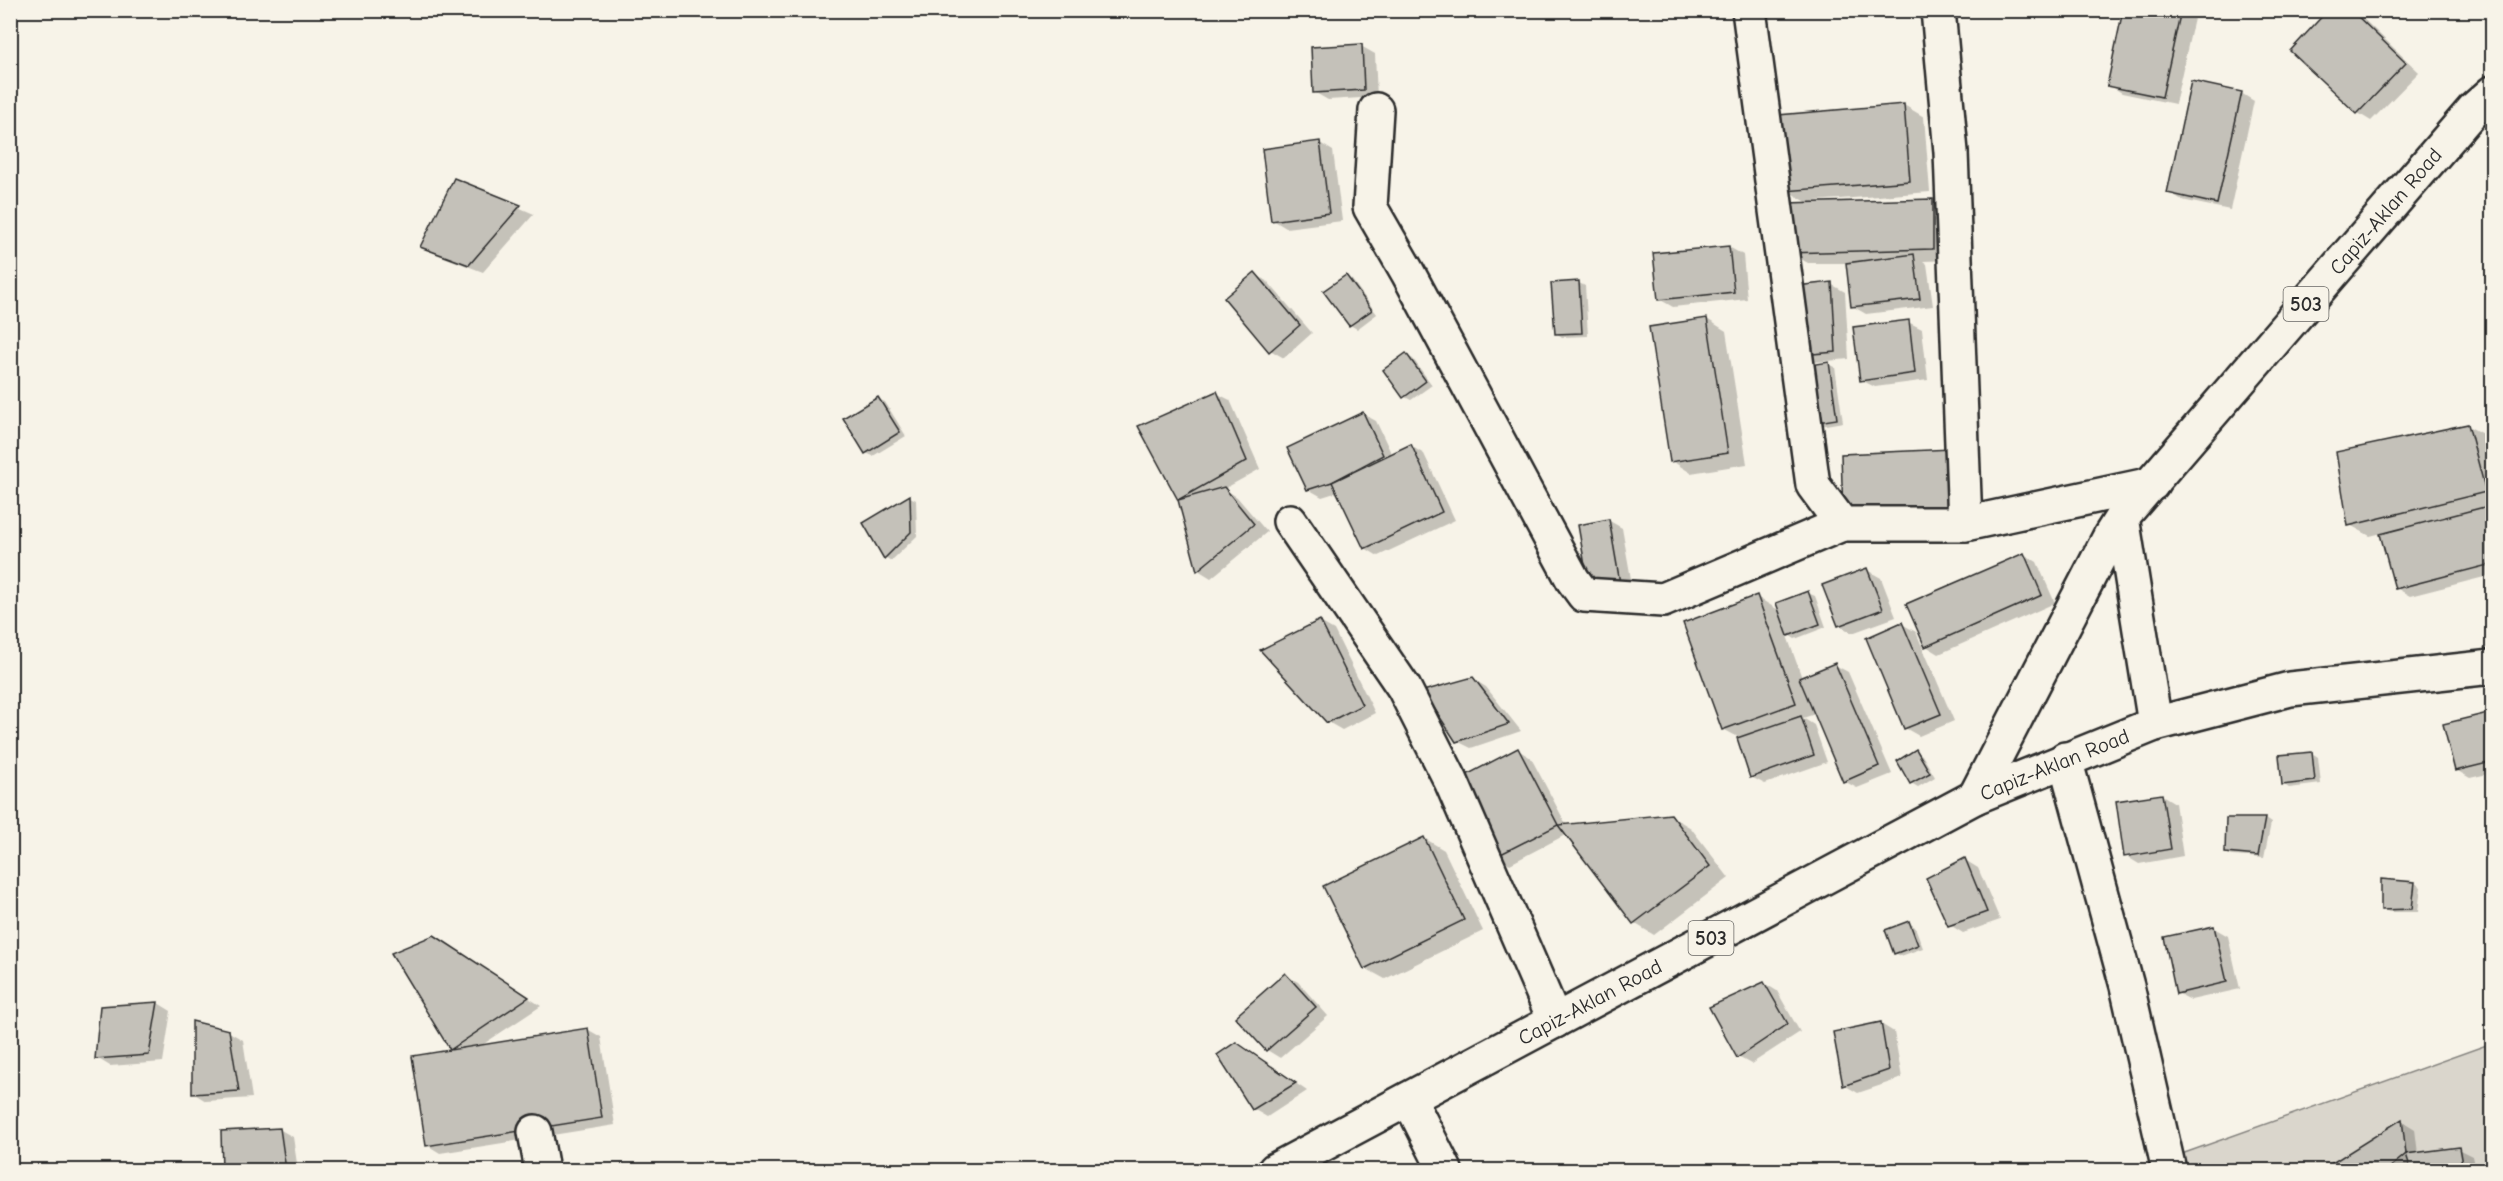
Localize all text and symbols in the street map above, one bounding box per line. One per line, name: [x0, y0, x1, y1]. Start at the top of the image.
street label: Capiz-Aklan Road: [2325, 143, 2447, 279]
road number: 503: [2284, 287, 2328, 321]
street label: Capiz-Aklan Road: [1976, 724, 2133, 806]
road number: 503: [1688, 921, 1734, 955]
street label: Capiz-Aklan Road: [1514, 954, 1666, 1050]

